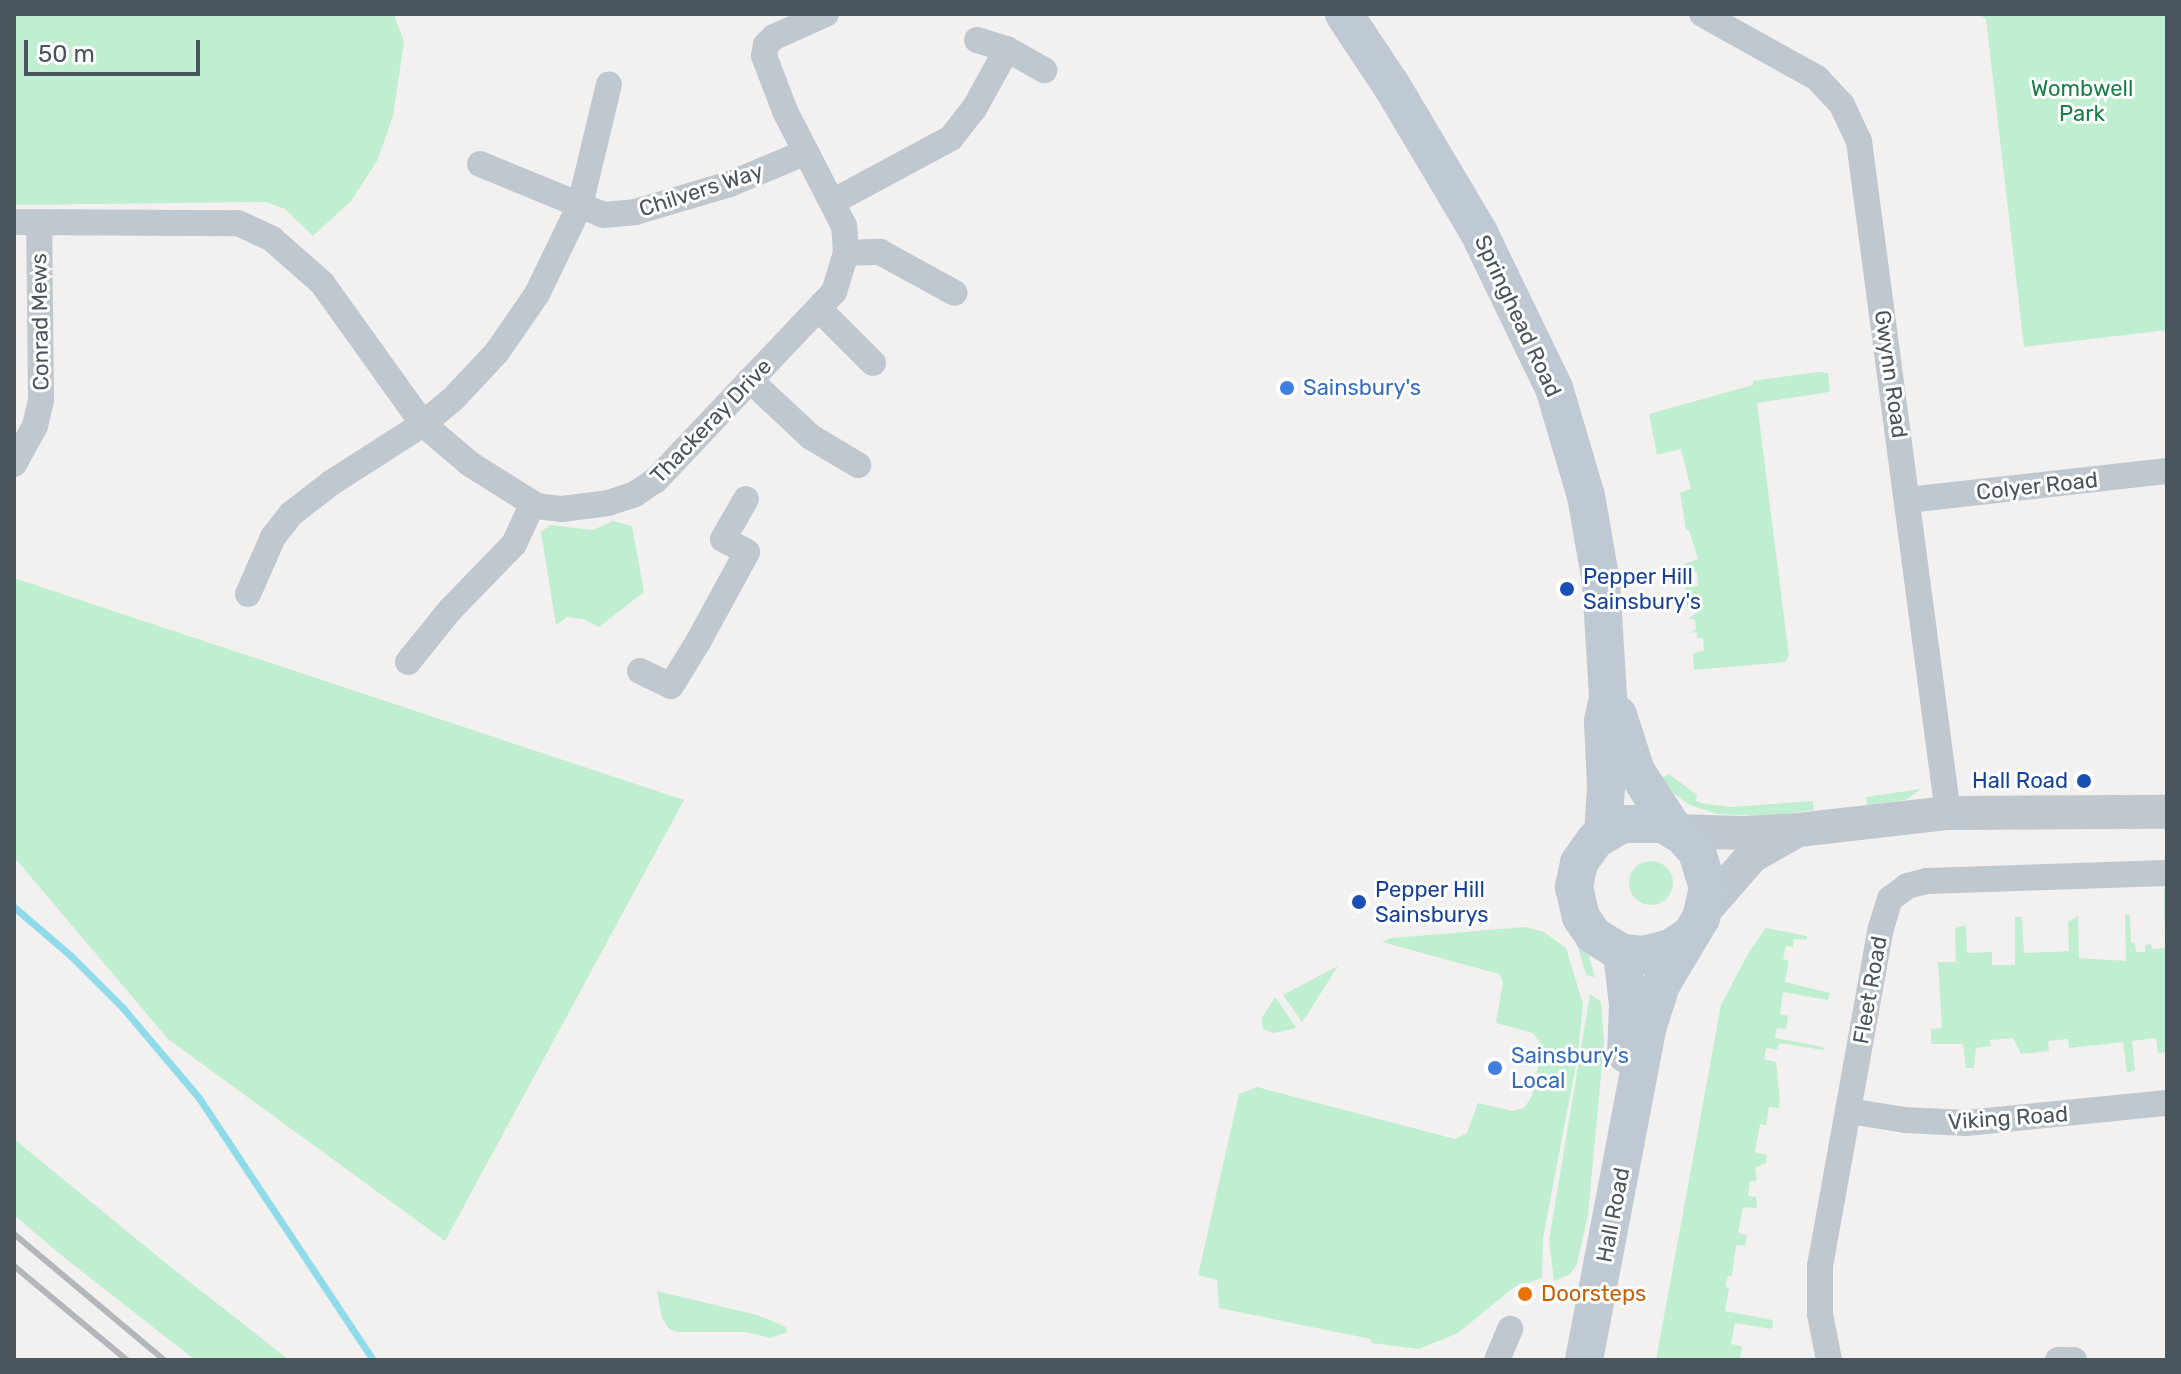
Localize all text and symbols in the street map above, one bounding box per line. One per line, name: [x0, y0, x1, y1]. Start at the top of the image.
scale bar: [28, 24, 204, 74]
text: 50 m: [38, 40, 95, 68]
park label: Wombwell Park: [2031, 75, 2133, 126]
street label: Chilvers Way: [636, 158, 766, 222]
street label: Springhead Road: [1469, 231, 1567, 401]
street label: Conrad Mews: [26, 253, 54, 391]
street label: Gwynn Road: [1869, 308, 1913, 440]
street label: Thackeray Drive: [645, 353, 777, 489]
place label: Sainsbury's: [1303, 375, 1421, 401]
marker: Sainsbury's: [1278, 379, 1296, 397]
street label: Colyer Road: [1975, 466, 2099, 506]
place label: Pepper Hill Sainsbury's: [1583, 563, 1701, 614]
marker: Pepper Hill Sainsbury's: [1558, 580, 1576, 598]
place label: Hall Road: [1972, 768, 2068, 794]
marker: Hall Road: [2075, 772, 2093, 790]
place label: Pepper Hill Sainsburys: [1375, 876, 1488, 928]
marker: Pepper Hill Sainsburys: [1350, 893, 1368, 911]
street label: Fleet Road: [1848, 934, 1892, 1046]
place label: Sainsbury's Local: [1511, 1042, 1629, 1094]
marker: Sainsbury's Local: [1486, 1059, 1504, 1077]
street label: Viking Road: [1947, 1101, 2069, 1135]
street label: Hall Road: [1591, 1165, 1635, 1265]
place label: Doorsteps: [1541, 1281, 1646, 1307]
marker: Doorsteps: [1516, 1285, 1534, 1303]

